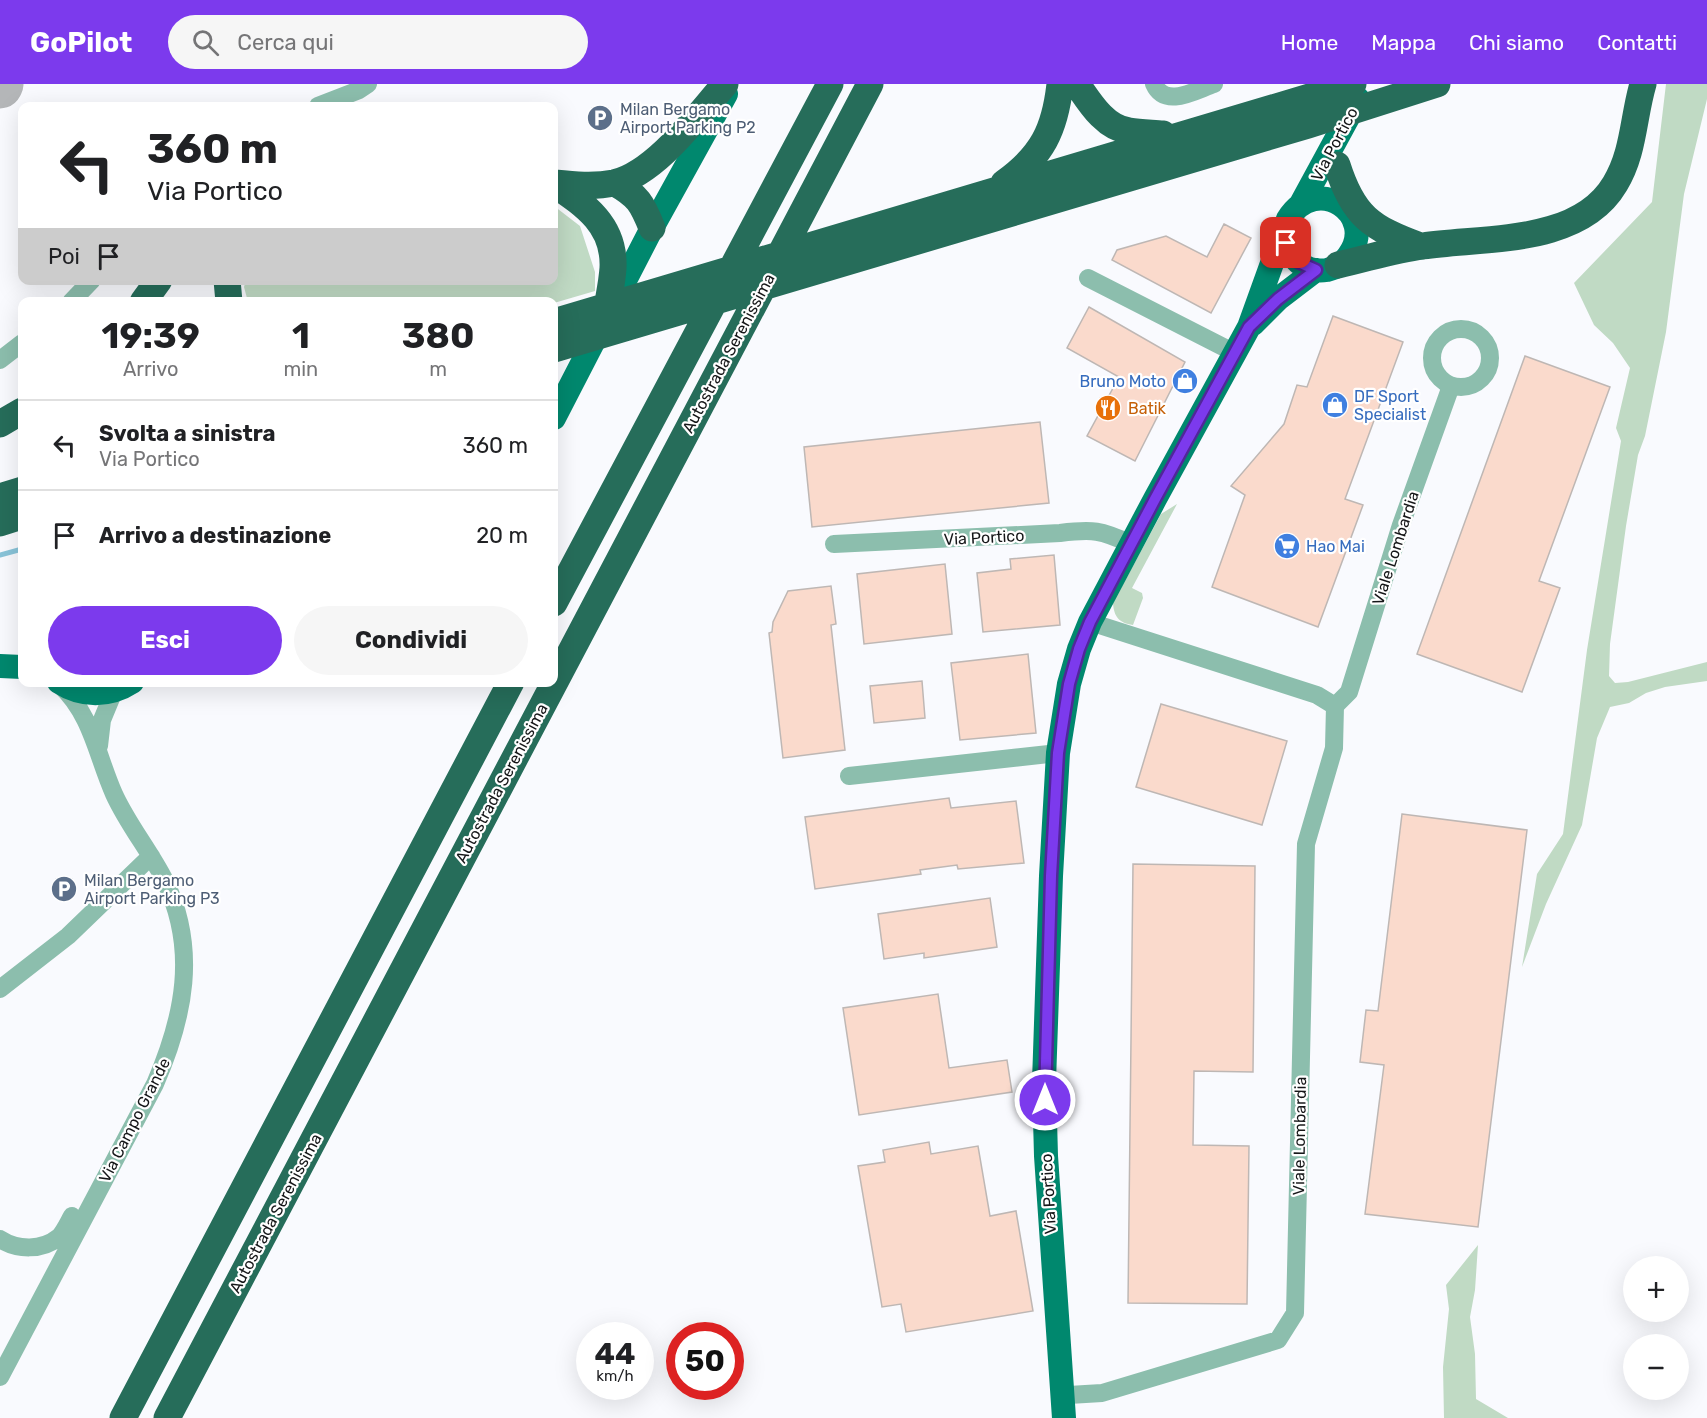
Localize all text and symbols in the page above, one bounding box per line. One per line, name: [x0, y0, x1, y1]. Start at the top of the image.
search box: [168, 15, 588, 69]
text: GoPilot: [30, 26, 132, 59]
icon: search: [189, 26, 222, 59]
text: Cerca qui: [237, 29, 334, 56]
text: Home: [1281, 30, 1338, 55]
text: Mappa: [1371, 30, 1436, 55]
text: Chi siamo: [1469, 30, 1564, 55]
text: Contatti: [1597, 30, 1677, 55]
place label: Milan Bergamo Airport Parking P2: [620, 100, 756, 137]
parking icon: Milan Bergamo Airport Parking P2: [585, 103, 615, 133]
street label: Via Portico: [1307, 104, 1362, 184]
text: 360 m: [147, 124, 278, 174]
icon: left: [48, 126, 126, 204]
text: Via Portico: [147, 175, 283, 207]
pin: [1260, 217, 1311, 268]
icon: arrive: [1269, 226, 1302, 259]
icon: arrive: [92, 240, 125, 273]
text: Poi: [48, 243, 80, 270]
street label: Autostrada Serenissima: [678, 270, 779, 436]
text: 19:39: [102, 314, 200, 357]
text: 1: [292, 314, 310, 357]
text: 380: [402, 314, 474, 357]
text: Arrivo: [123, 357, 179, 381]
text: min: [283, 357, 318, 381]
text: m: [429, 357, 447, 381]
shop icon: Bruno Moto: [1170, 366, 1200, 396]
place label: Bruno Moto: [1080, 372, 1166, 391]
place label: DF Sport Specialist: [1354, 387, 1426, 424]
shop icon: DF Sport Specialist: [1320, 390, 1350, 420]
restaurant icon: Batik: [1093, 393, 1123, 423]
place label: Batik: [1128, 399, 1167, 418]
text: Svolta a sinistra: [99, 420, 276, 447]
icon: left: [48, 429, 81, 462]
text: 360 m: [463, 432, 528, 459]
text: Via Portico: [99, 447, 200, 471]
street label: Viale Lombardia: [1368, 489, 1423, 608]
icon: arrive: [48, 519, 81, 552]
text: Arrivo a destinazione: [99, 522, 331, 549]
text: 20 m: [476, 522, 528, 549]
street label: Via Portico: [943, 526, 1025, 549]
supermarket icon: Hao Mai: [1272, 531, 1302, 561]
place label: Hao Mai: [1306, 537, 1365, 556]
button: Esci: [48, 606, 282, 675]
button: Condividi: [294, 606, 528, 675]
street label: Autostrada Serenissima: [451, 700, 552, 866]
place label: Milan Bergamo Airport Parking P3: [84, 871, 220, 908]
parking icon: Milan Bergamo Airport Parking P3: [49, 874, 79, 904]
street label: Via Campo Grande: [95, 1055, 174, 1186]
position arrow: [1013, 1068, 1077, 1132]
street label: Viale Lombardia: [1289, 1077, 1310, 1195]
street label: Autostrada Serenissima: [225, 1130, 326, 1296]
street label: Via Portico: [1037, 1153, 1060, 1235]
map controls: [1623, 1256, 1689, 1400]
button: +: [1623, 1256, 1689, 1322]
speed limit sign: 50: [666, 1322, 744, 1400]
button: −: [1623, 1334, 1689, 1400]
text: 44: [595, 1336, 635, 1372]
text: km/h: [596, 1367, 634, 1385]

